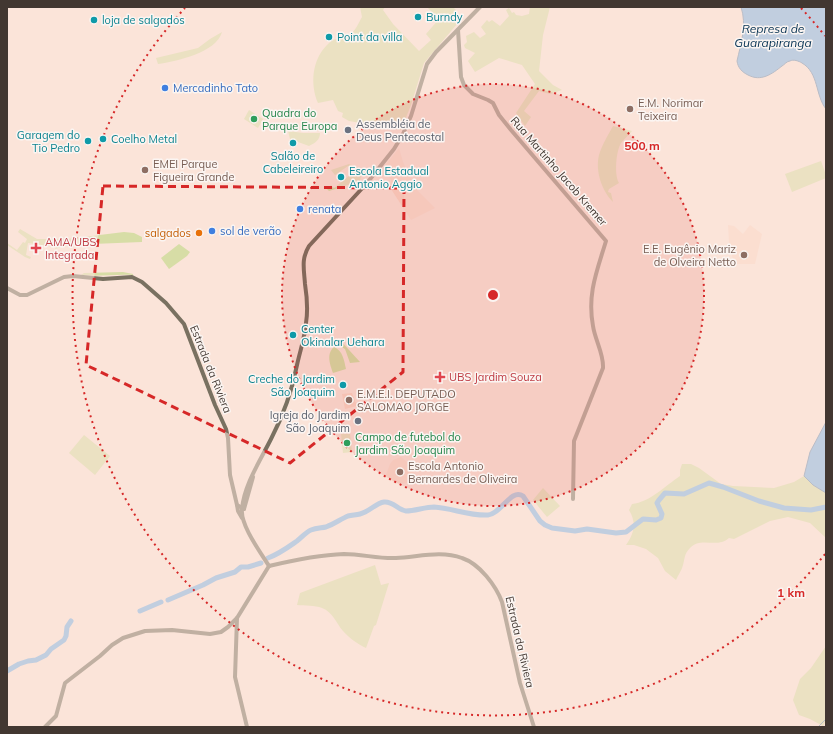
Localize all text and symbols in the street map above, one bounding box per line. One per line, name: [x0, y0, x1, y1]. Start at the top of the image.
place label: Burndy: [426, 10, 463, 24]
marker: Burndy: [413, 12, 423, 22]
place label: loja de salgados: [102, 13, 185, 27]
marker: loja de salgados: [89, 15, 99, 25]
water label: Represa de Guarapiranga: [734, 21, 812, 50]
place label: Point da villa: [337, 30, 402, 44]
marker: Point da villa: [324, 32, 334, 42]
place label: Mercadinho Tato: [173, 81, 258, 95]
marker: Mercadinho Tato: [160, 83, 170, 93]
place label: E.M. Norimar Teixeira: [638, 96, 703, 123]
marker: E.M. Norimar Teixeira: [625, 104, 635, 114]
place label: Quadra do Parque Europa: [262, 106, 337, 133]
marker: Quadra do Parque Europa: [249, 114, 259, 124]
street label: Rua Martinho Jacob Kremer: [508, 114, 610, 228]
place label: Assembléia de Deus Pentecostal: [356, 117, 444, 144]
marker: Assembléia de Deus Pentecostal: [343, 125, 353, 135]
place label: Garagem do Tio Pedro: [17, 128, 80, 155]
place label: Coelho Metal: [111, 132, 177, 146]
marker: Coelho Metal: [98, 134, 108, 144]
marker: Garagem do Tio Pedro: [83, 136, 93, 146]
marker: Salão de Cabeleireiro: [288, 138, 298, 148]
text: 500 m: [624, 138, 660, 153]
place label: Salão de Cabeleireiro: [263, 149, 323, 176]
place label: EMEI Parque Figueira Grande: [153, 157, 234, 184]
place label: Escola Estadual Antonio Aggio: [349, 164, 429, 191]
marker: EMEI Parque Figueira Grande: [140, 165, 150, 175]
marker: Escola Estadual Antonio Aggio: [336, 172, 346, 182]
place label: renata: [308, 202, 341, 216]
marker: renata: [295, 204, 305, 214]
place label: sol de verão: [220, 224, 281, 238]
place label: salgados: [145, 226, 191, 240]
marker: sol de verão: [207, 226, 217, 236]
marker: salgados: [194, 228, 204, 238]
place label: AMA/UBS Integrada: [45, 235, 97, 262]
marker: AMA/UBS Integrada: [30, 242, 42, 254]
place label: E.E. Eugênio Mariz de Olveira Netto: [643, 242, 736, 269]
marker: E.E. Eugênio Mariz de Olveira Netto: [739, 250, 749, 260]
centre of rings: [486, 288, 500, 302]
place label: Center Okinalar Uehara: [301, 322, 385, 349]
street label: Estrada da Riviera: [187, 323, 235, 415]
marker: Center Okinalar Uehara: [288, 330, 298, 340]
place label: UBS Jardim Souza: [449, 370, 542, 384]
marker: UBS Jardim Souza: [434, 371, 446, 383]
place label: Creche do Jardim São Joaquim: [248, 372, 335, 399]
marker: Creche do Jardim São Joaquim: [338, 380, 348, 390]
place label: E.M.E.I. DEPUTADO SALOMAO JORGE: [357, 387, 456, 414]
marker: E.M.E.I. DEPUTADO SALOMAO JORGE: [344, 395, 354, 405]
place label: Igreja do Jardim São Joaquim: [270, 408, 350, 435]
marker: Igreja do Jardim São Joaquim: [353, 416, 363, 426]
place label: Campo de futebol do Jardim São Joaquim: [355, 430, 461, 457]
marker: Campo de futebol do Jardim São Joaquim: [342, 438, 352, 448]
place label: Escola Antonio Bernardes de Oliveira: [408, 459, 517, 486]
marker: Escola Antonio Bernardes de Oliveira: [395, 467, 405, 477]
text: 1 km: [777, 585, 805, 600]
street label: Estrada da Riviera: [503, 595, 537, 689]

